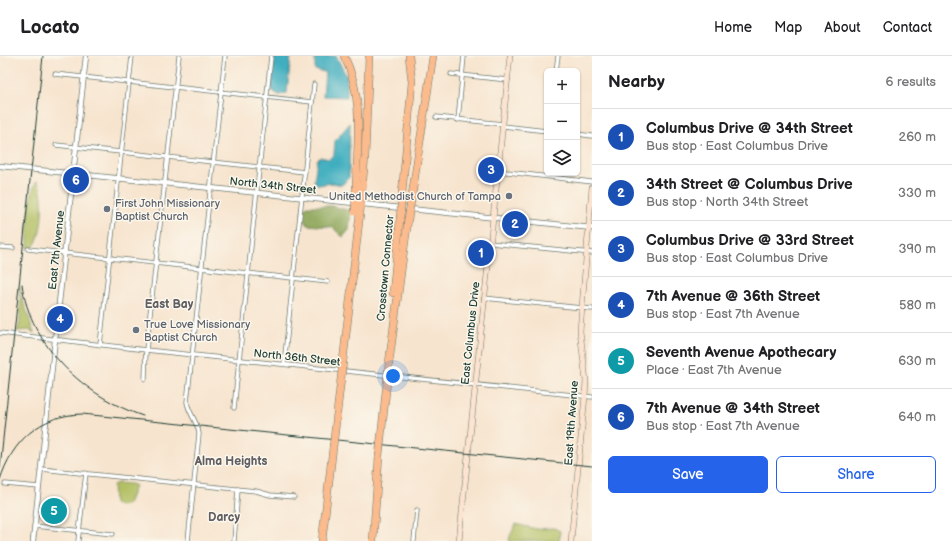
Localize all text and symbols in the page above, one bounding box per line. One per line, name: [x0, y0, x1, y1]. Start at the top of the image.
text: Locato: [20, 16, 80, 39]
text: Home: [714, 19, 752, 36]
text: Map: [774, 19, 802, 36]
text: About: [824, 19, 861, 36]
text: Contact: [883, 19, 932, 36]
map controls: [544, 68, 580, 176]
button: +: [544, 68, 580, 104]
text: Nearby: [608, 72, 665, 92]
text: 6 results: [886, 74, 936, 90]
button: −: [544, 104, 580, 140]
text: Columbus Drive @ 34th Street: [646, 119, 853, 138]
text: 1: [618, 129, 624, 145]
text: 260 m: [898, 129, 936, 145]
text: Bus stop · East Columbus Drive: [646, 138, 828, 154]
button: layers: [544, 140, 580, 176]
pin: 3: [478, 155, 504, 185]
pin: 6: [63, 165, 89, 195]
street label: North 34th Street: [229, 174, 317, 197]
text: 34th Street @ Columbus Drive: [646, 175, 853, 194]
text: 2: [617, 185, 625, 201]
text: 330 m: [898, 185, 936, 201]
place label: United Methodist Church of Tampa: [329, 190, 501, 203]
marker: United Methodist Church of Tampa: [504, 191, 514, 201]
text: Bus stop · North 34th Street: [646, 194, 808, 210]
place label: First John Missionary Baptist Church: [115, 197, 220, 223]
marker: First John Missionary Baptist Church: [102, 204, 112, 214]
street label: East 7th Avenue: [46, 209, 67, 290]
pin: 2: [502, 209, 528, 239]
street label: Crosstown Connector: [374, 213, 397, 322]
text: Columbus Drive @ 33rd Street: [646, 231, 854, 250]
pin: 1: [468, 238, 494, 268]
text: 3: [617, 241, 625, 257]
text: 390 m: [899, 241, 936, 257]
text: Bus stop · East Columbus Drive: [646, 250, 828, 266]
street label: East Columbus Drive: [459, 280, 482, 385]
text: 7th Avenue @ 36th Street: [646, 287, 820, 306]
district label: East Bay: [145, 297, 194, 312]
text: 4: [617, 297, 625, 313]
text: 580 m: [899, 297, 936, 313]
pin: 4: [47, 304, 73, 334]
text: Bus stop · East 7th Avenue: [646, 306, 800, 322]
place label: True Love Missionary Baptist Church: [144, 318, 250, 344]
marker: True Love Missionary Baptist Church: [131, 325, 141, 335]
text: Seventh Avenue Apothecary: [646, 343, 836, 362]
street label: North 36th Street: [253, 346, 341, 369]
text: 5: [617, 353, 625, 369]
text: 630 m: [898, 353, 936, 369]
text: Place · East 7th Avenue: [646, 362, 782, 378]
your location: [383, 366, 403, 386]
street label: East 19th Avenue: [562, 380, 581, 466]
text: 7th Avenue @ 34th Street: [646, 399, 820, 418]
text: 6: [617, 409, 625, 425]
text: 640 m: [898, 409, 936, 425]
text: Bus stop · East 7th Avenue: [646, 418, 800, 434]
district label: Alma Heights: [194, 454, 267, 469]
button: Save: [608, 456, 768, 493]
button: Share: [776, 456, 936, 493]
pin: 5: [41, 496, 67, 526]
district label: Darcy: [208, 510, 240, 525]

